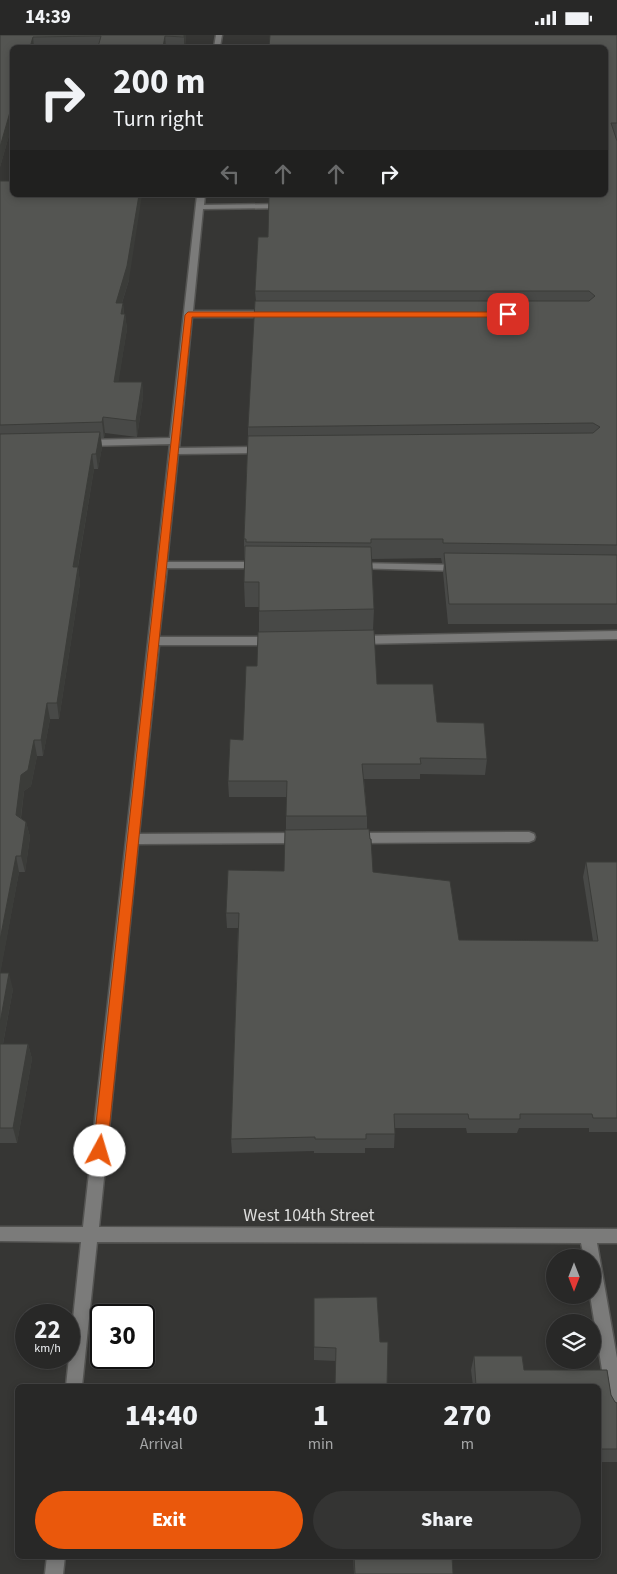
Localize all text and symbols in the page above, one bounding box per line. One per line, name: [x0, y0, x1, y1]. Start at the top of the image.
text: 14:39: [25, 4, 71, 31]
text: 200 m: [113, 57, 205, 107]
icon: right: [30, 65, 95, 130]
text: Turn right: [113, 103, 203, 135]
icon: left: [216, 160, 244, 188]
icon: ahead: [269, 160, 297, 188]
icon: ahead: [322, 160, 350, 188]
icon: right: [375, 160, 403, 188]
pin: [487, 293, 529, 335]
icon: arrive: [494, 300, 522, 328]
position arrow: [73, 1124, 125, 1176]
street label: West 104th Street: [243, 1203, 375, 1228]
north arrow: [546, 1249, 601, 1304]
map controls: [546, 1249, 601, 1369]
speed limit sign: 30: [90, 1304, 155, 1369]
text: 22: [34, 1312, 61, 1348]
button: layers: [546, 1314, 601, 1369]
text: km/h: [34, 1340, 61, 1357]
text: 14:40: [125, 1394, 198, 1437]
text: 1: [313, 1394, 329, 1437]
text: 270: [443, 1394, 491, 1437]
text: Arrival: [140, 1433, 183, 1455]
text: min: [308, 1433, 334, 1455]
text: m: [461, 1433, 474, 1455]
button: Exit: [35, 1491, 303, 1549]
button: Share: [313, 1491, 581, 1549]

